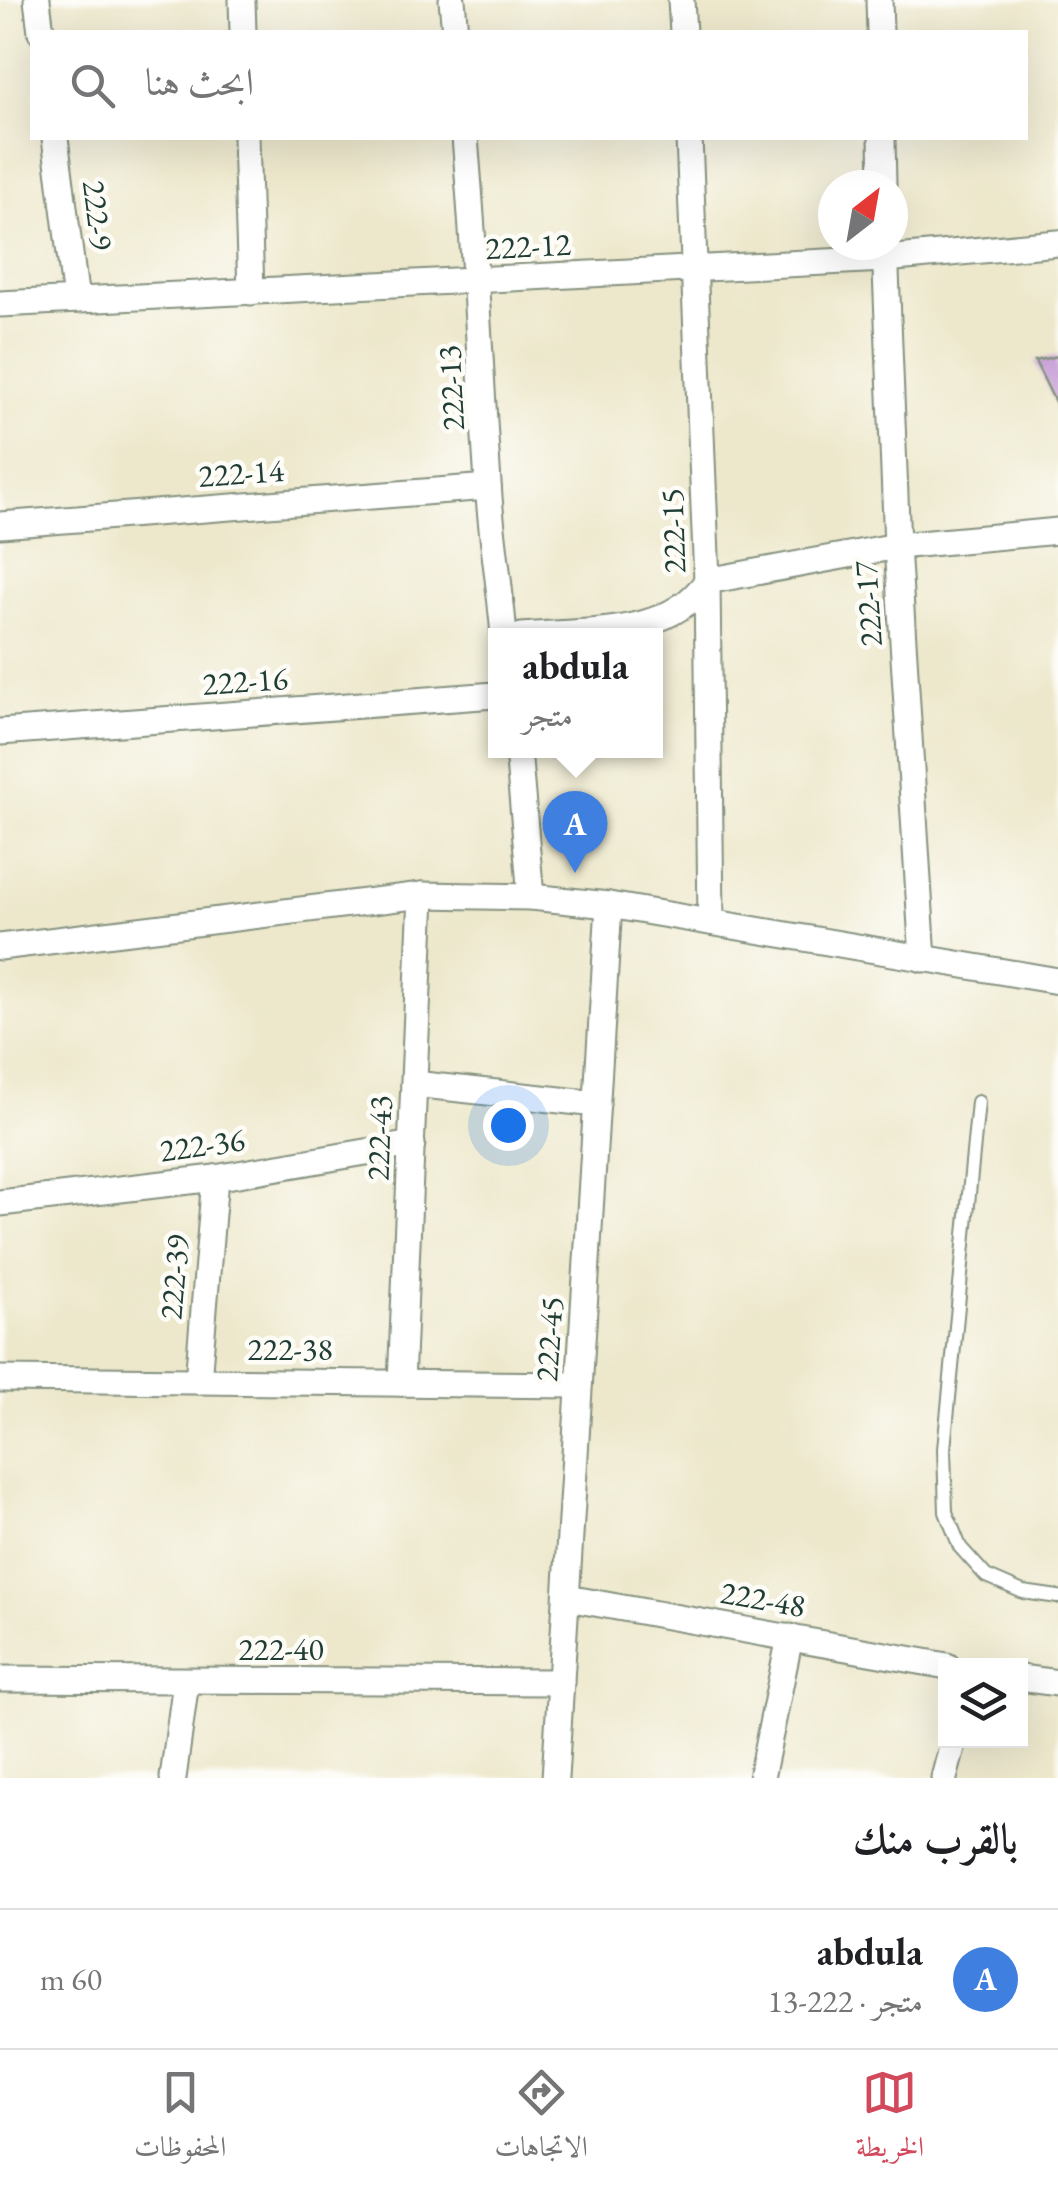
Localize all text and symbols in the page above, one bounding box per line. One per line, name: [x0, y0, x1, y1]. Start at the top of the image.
search box: [30, 30, 1028, 140]
text: ابحث هنا: [145, 57, 254, 106]
icon: search: [65, 58, 120, 113]
north arrow: [818, 170, 908, 260]
street label: 222-9: [73, 178, 123, 252]
street label: 222-12: [484, 223, 572, 269]
street label: 222-13: [428, 344, 474, 432]
street label: 222-14: [197, 449, 286, 497]
street label: 222-15: [651, 488, 695, 574]
street label: 222-17: [844, 559, 892, 648]
popup: [488, 628, 663, 758]
text: abdula: [522, 641, 629, 690]
street label: 222-16: [201, 657, 289, 705]
text: متجر: [522, 694, 573, 736]
pin: A: [542, 790, 608, 873]
street label: 222-43: [357, 1095, 401, 1181]
your location: [483, 1100, 534, 1151]
street label: 222-36: [157, 1118, 247, 1172]
street label: 222-39: [149, 1233, 199, 1321]
street label: 222-45: [525, 1295, 573, 1383]
street label: 222-38: [247, 1328, 333, 1370]
street label: 222-48: [717, 1571, 809, 1627]
street label: 222-40: [238, 1628, 324, 1670]
map controls: [938, 1658, 1028, 1748]
button: layers: [938, 1658, 1028, 1748]
text: بالقرب منك: [853, 1811, 1018, 1866]
text: abdula: [817, 1927, 923, 1976]
text: 60 m: [40, 1958, 102, 2000]
text: A: [974, 1958, 997, 2000]
text: متجر · 222-13: [767, 1980, 923, 2022]
tab: المحفوظات: [134, 2065, 226, 2174]
tab: الاتجاهات: [494, 2065, 588, 2174]
tab: الخريطة: [856, 2065, 924, 2174]

